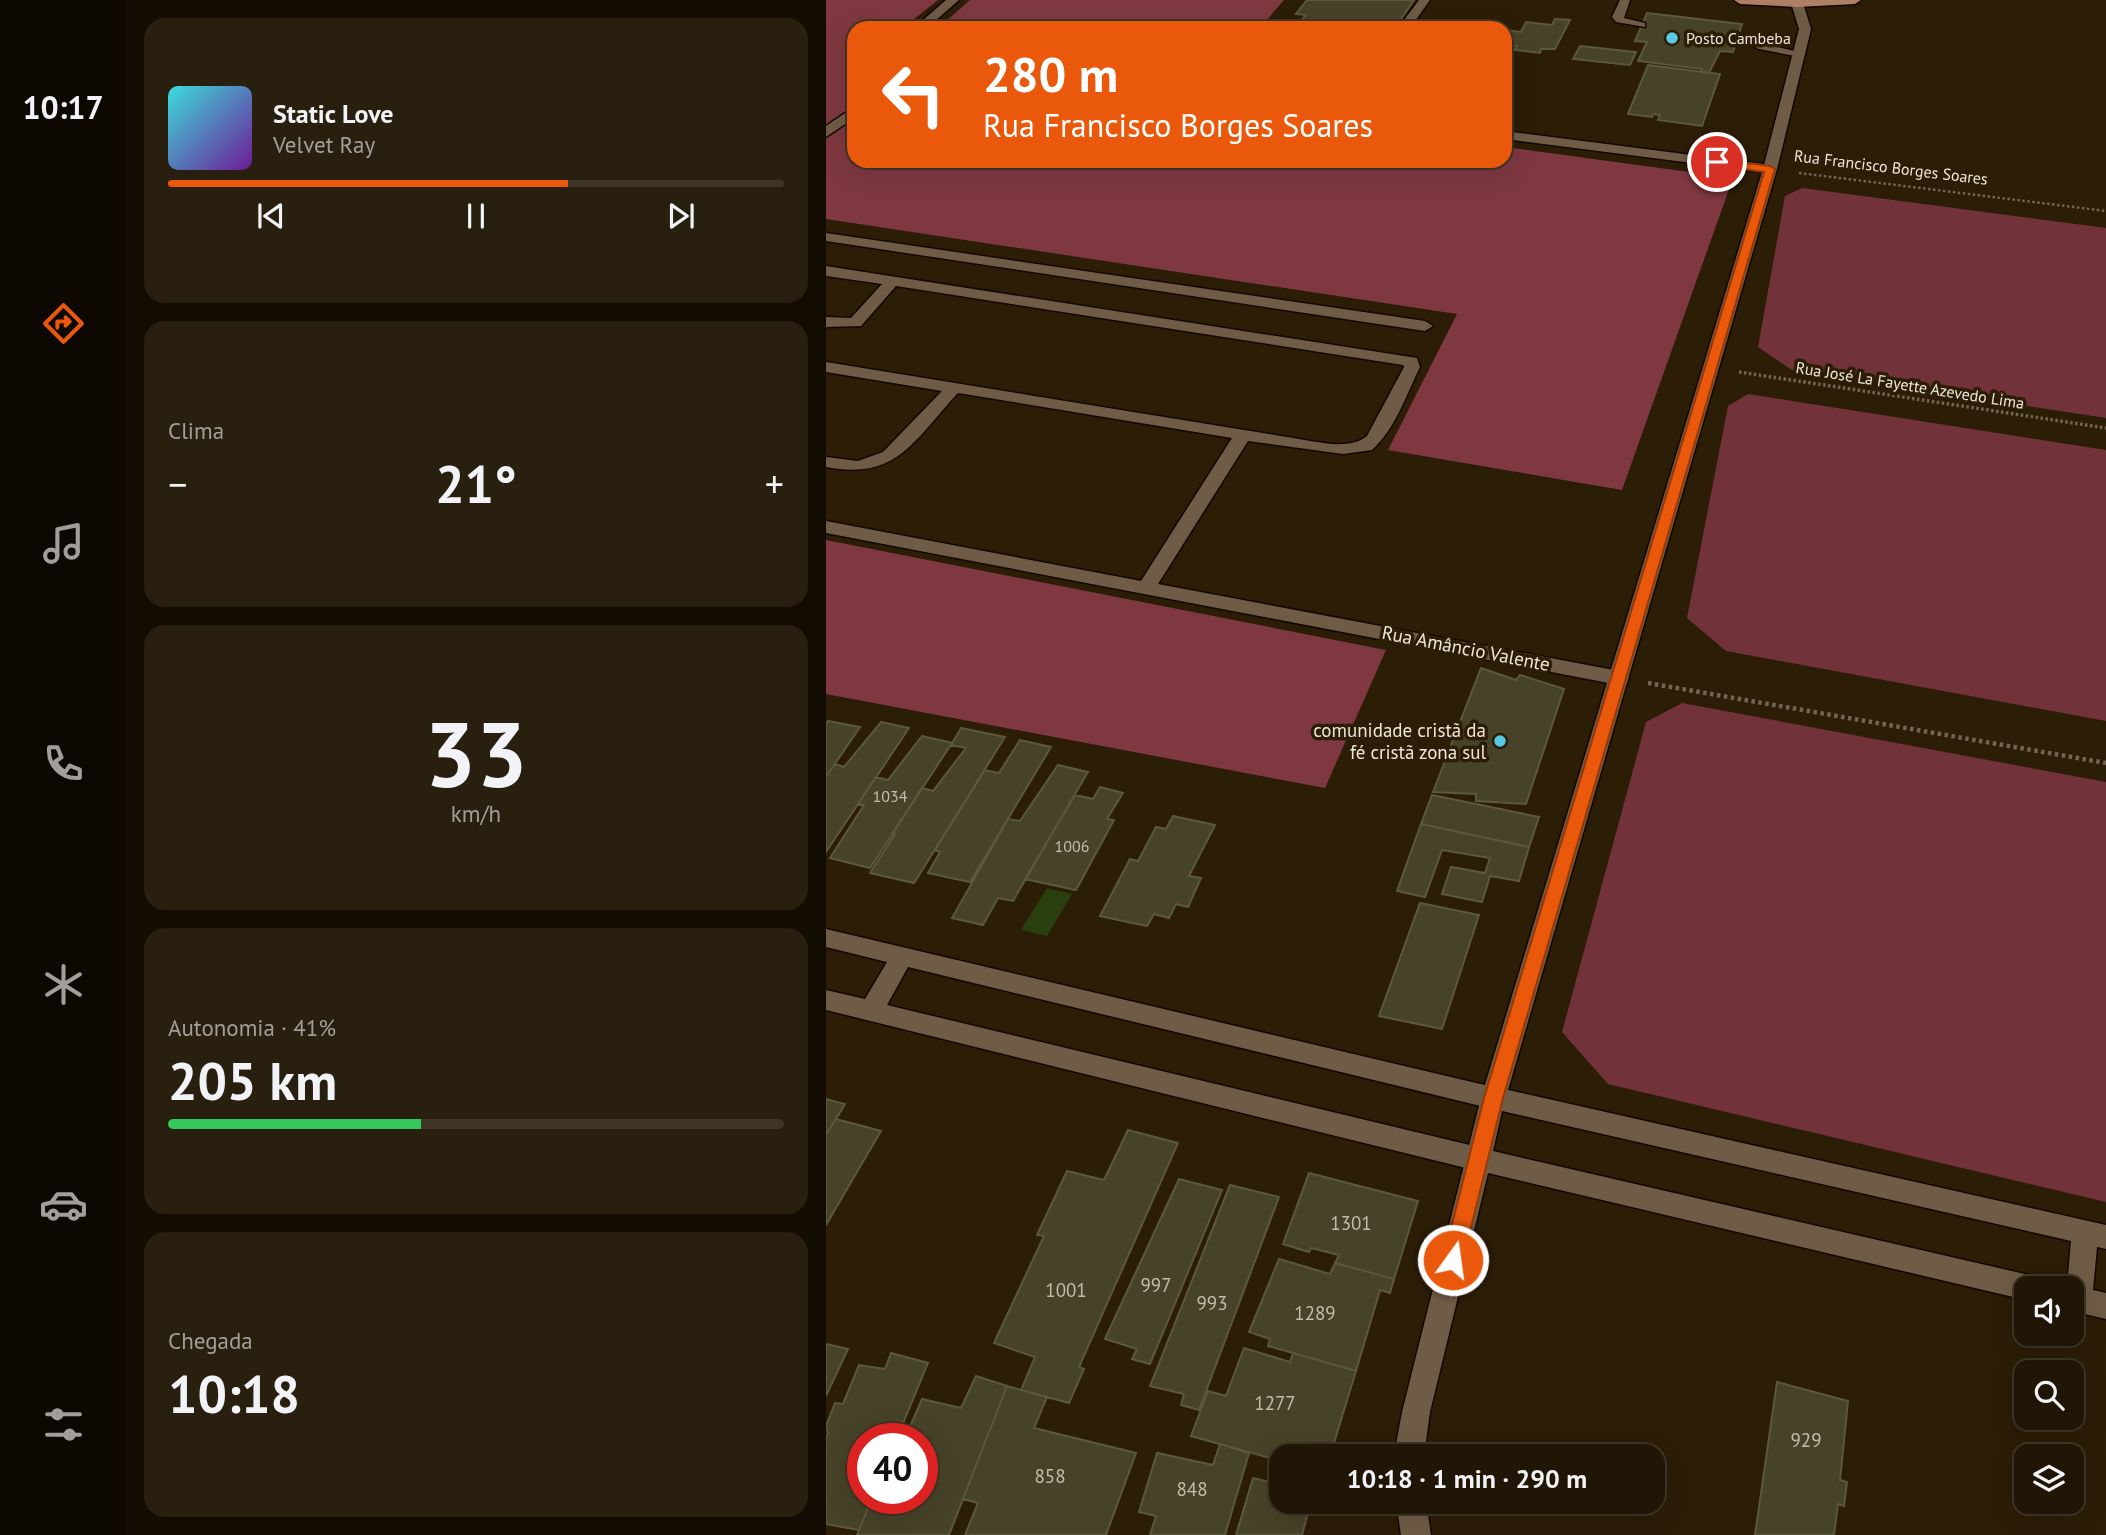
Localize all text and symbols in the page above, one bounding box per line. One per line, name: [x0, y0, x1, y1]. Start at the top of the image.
place label: Posto Cambeba: [1686, 28, 1791, 48]
marker: Posto Cambeba: [1664, 30, 1680, 46]
text: 280 m: [983, 42, 1118, 106]
icon: left: [868, 49, 959, 140]
text: 10:17: [22, 86, 104, 128]
text: Static Love: [273, 97, 394, 130]
text: Rua Francisco Borges Soares: [983, 104, 1373, 146]
text: Velvet Ray: [273, 130, 375, 159]
pin: [1687, 132, 1747, 192]
icon: arrive: [1698, 143, 1736, 181]
street label: Rua Francisco Borges Soares: [1793, 145, 1989, 189]
icon: previous: [252, 197, 290, 235]
icon: pause: [457, 197, 495, 235]
icon: next: [662, 197, 700, 235]
icon: directions: [39, 299, 88, 348]
street label: Rua José La Fayette Azevedo Lima: [1794, 357, 2026, 413]
text: Clima: [168, 416, 224, 445]
text: 21°: [435, 450, 517, 517]
text: −: [168, 459, 187, 508]
text: +: [765, 459, 784, 508]
icon: music: [39, 519, 88, 568]
street label: Rua Amâncio Valente: [1380, 620, 1552, 676]
text: 33: [424, 694, 528, 812]
place label: comunidade cristã da fé cristã zona sul: [1313, 718, 1486, 764]
marker: comunidade cristã da fé cristã zona sul: [1492, 733, 1508, 749]
icon: phone: [39, 739, 88, 788]
house number: 1034: [873, 786, 908, 806]
text: km/h: [451, 799, 501, 828]
house number: 1006: [1055, 836, 1089, 856]
icon: climate: [39, 960, 88, 1009]
text: Autonomia · 41%: [168, 1013, 336, 1042]
text: 205 km: [168, 1047, 337, 1114]
icon: car: [39, 1180, 88, 1229]
house number: 1301: [1330, 1211, 1372, 1235]
position arrow: [1416, 1223, 1490, 1297]
house number: 997: [1140, 1273, 1172, 1297]
map controls: [2014, 1276, 2084, 1514]
button: sound: [2014, 1276, 2084, 1346]
house number: 1001: [1045, 1278, 1087, 1302]
house number: 993: [1196, 1291, 1228, 1315]
house number: 1289: [1294, 1301, 1336, 1325]
text: Chegada: [168, 1326, 253, 1355]
text: 10:18: [168, 1360, 300, 1427]
button: search: [2014, 1360, 2084, 1430]
house number: 1277: [1254, 1391, 1296, 1415]
icon: filters: [39, 1400, 88, 1449]
speed limit sign: 40: [847, 1423, 938, 1514]
house number: 929: [1790, 1428, 1822, 1452]
button: layers: [2014, 1444, 2084, 1514]
text: 10:18 · 1 min · 290 m: [1347, 1462, 1587, 1495]
house number: 858: [1034, 1464, 1066, 1488]
house number: 848: [1176, 1477, 1208, 1501]

